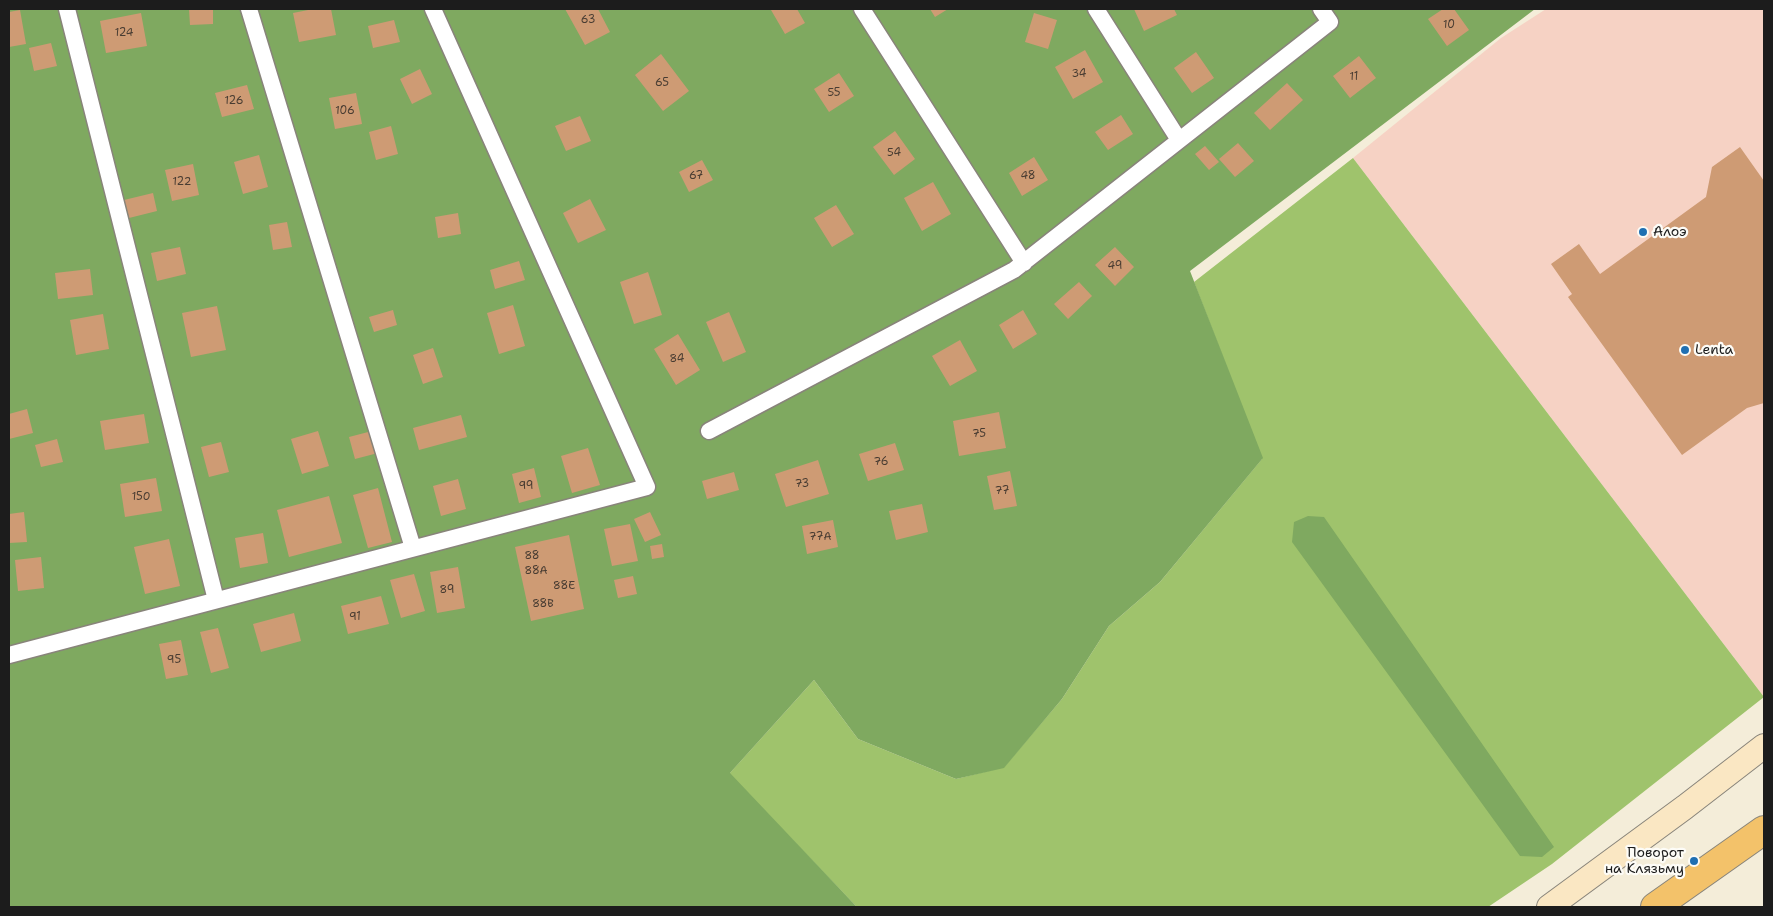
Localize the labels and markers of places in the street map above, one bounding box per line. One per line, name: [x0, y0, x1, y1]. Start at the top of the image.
place label: Алоэ: [1653, 224, 1686, 240]
marker: Алоэ: [1637, 226, 1649, 238]
place label: Lenta: [1695, 342, 1733, 358]
marker: Lenta: [1679, 344, 1691, 356]
place label: Поворот на Клязьму: [1605, 845, 1684, 878]
marker: Поворот на Клязьму: [1688, 855, 1700, 867]

